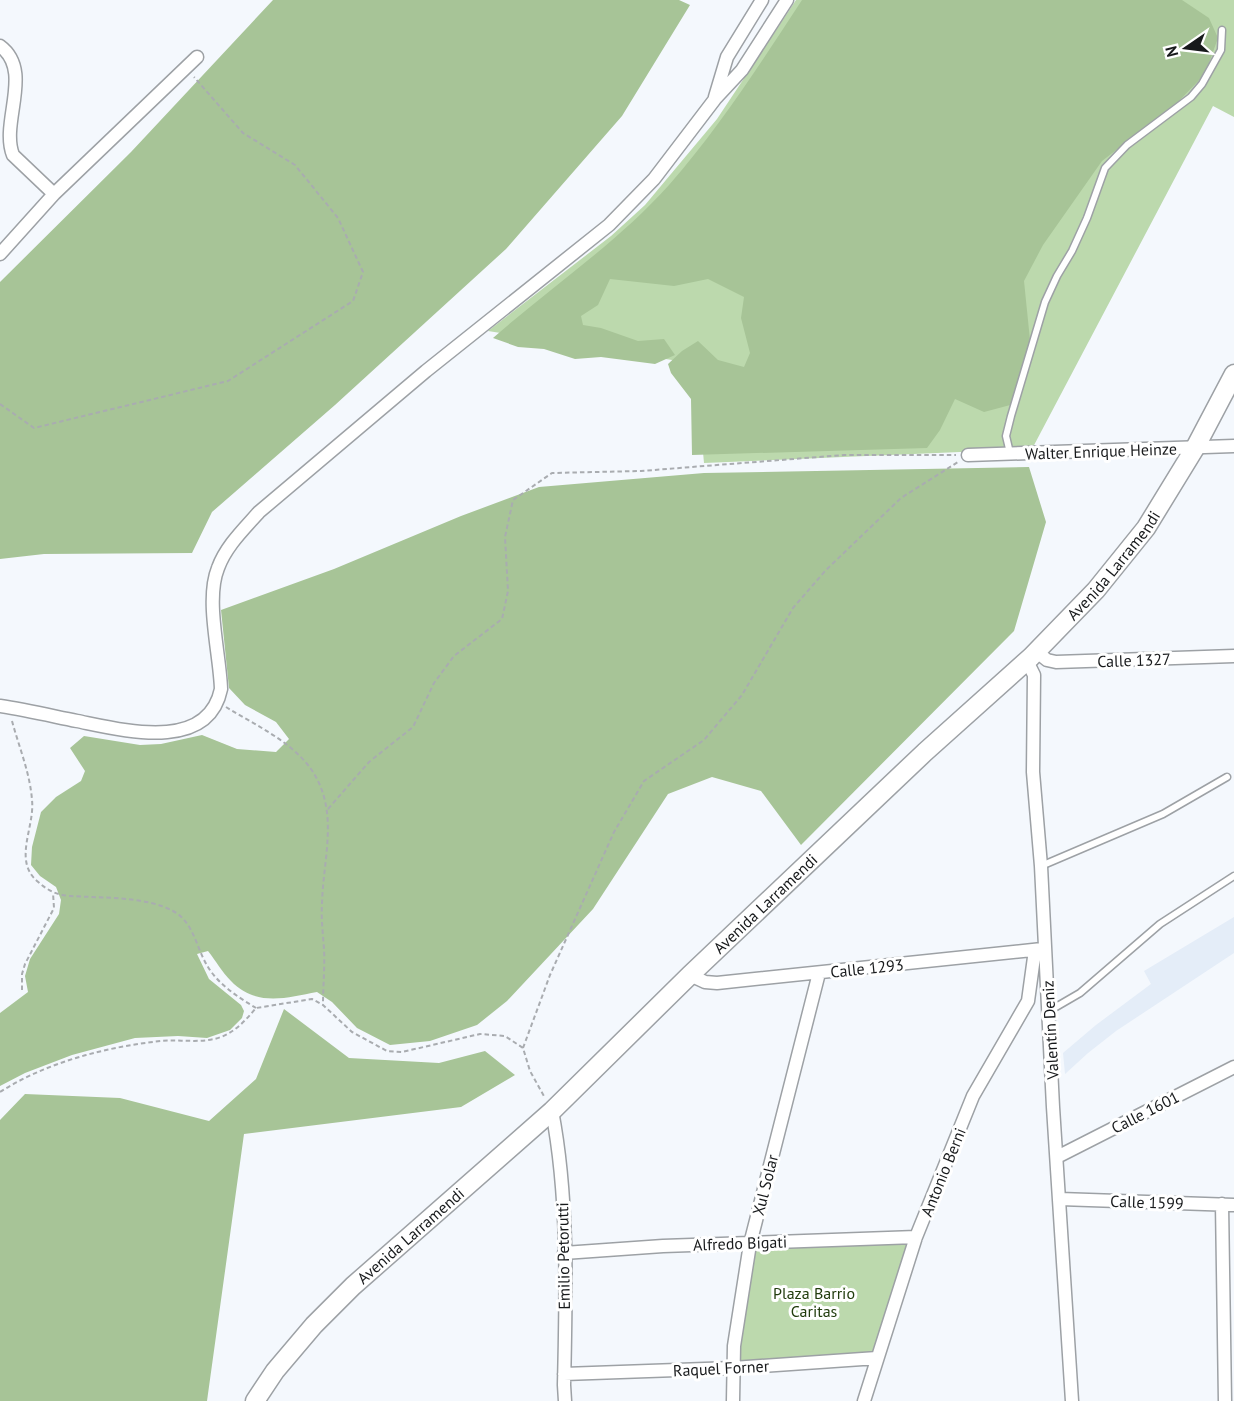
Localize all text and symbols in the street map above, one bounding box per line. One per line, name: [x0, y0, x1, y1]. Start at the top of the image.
north arrow: [1156, 18, 1216, 78]
text: N: [1160, 44, 1182, 59]
street label: Walter Enrique Heinze: [1025, 438, 1177, 464]
street label: Avenida Larramendi: [1062, 507, 1164, 624]
street label: Calle 1327: [1097, 649, 1171, 671]
street label: Avenida Larramendi: [709, 850, 821, 958]
street label: Calle 1293: [829, 954, 905, 982]
street label: Valentín Deniz: [1037, 980, 1063, 1081]
street label: Calle 1601: [1108, 1086, 1182, 1138]
street label: Antonio Berni: [916, 1125, 970, 1219]
street label: Xul Solar: [748, 1152, 782, 1218]
street label: Avenida Larramendi: [353, 1183, 468, 1288]
street label: Calle 1599: [1110, 1191, 1184, 1213]
street label: Emilio Petorutti: [552, 1202, 574, 1310]
street label: Alfredo Bigati: [693, 1231, 787, 1255]
park label: Plaza Barrio Caritas: [773, 1283, 855, 1321]
street label: Raquel Forner: [672, 1355, 770, 1381]

